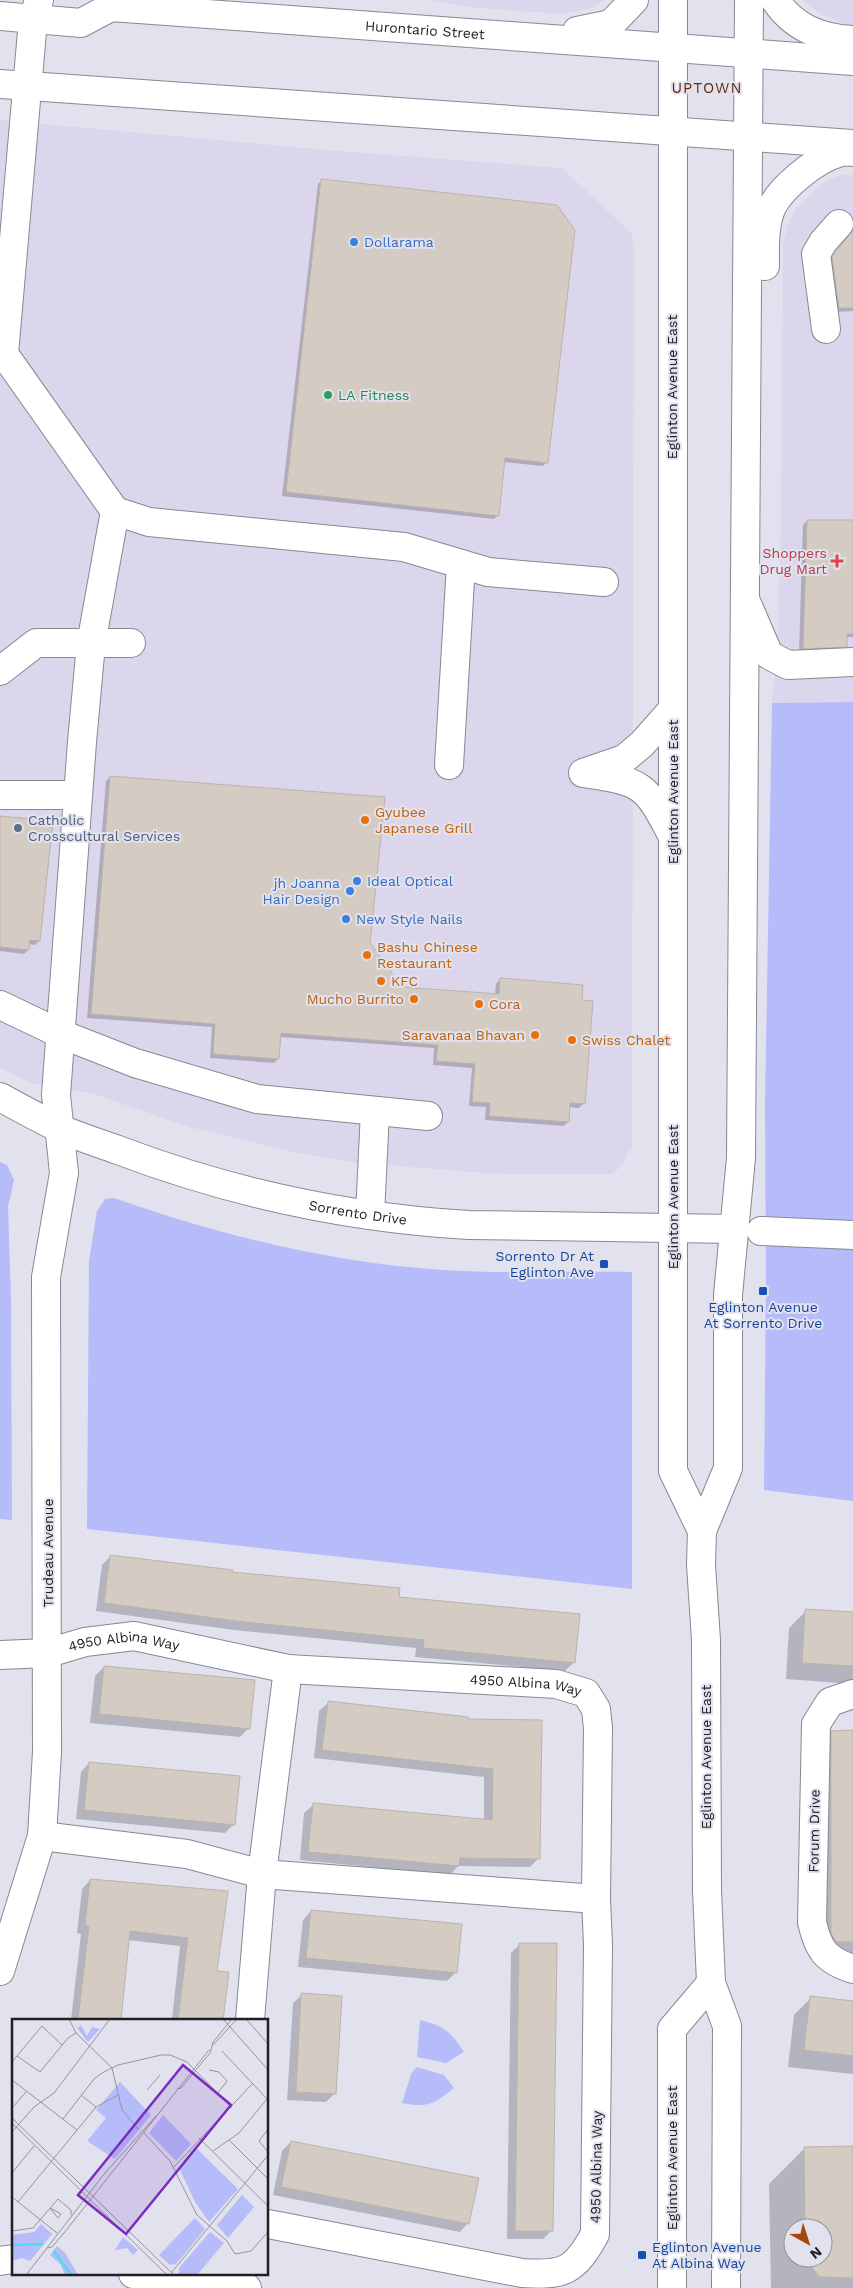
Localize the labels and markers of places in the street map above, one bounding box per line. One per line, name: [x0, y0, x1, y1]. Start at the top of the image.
place label: Dollarama: [364, 234, 434, 250]
marker: Dollarama: [348, 236, 360, 248]
place label: LA Fitness: [338, 387, 409, 403]
marker: LA Fitness: [322, 389, 334, 401]
place label: Shoppers Drug Mart: [759, 545, 827, 577]
marker: Shoppers Drug Mart: [831, 555, 843, 567]
place label: Gyubee Japanese Grill: [375, 804, 473, 836]
place label: Catholic Crosscultural Services: [28, 812, 180, 844]
marker: Gyubee Japanese Grill: [359, 814, 371, 826]
marker: Catholic Crosscultural Services: [12, 822, 24, 834]
place label: Ideal Optical: [367, 873, 454, 889]
place label: jh Joanna Hair Design: [263, 875, 340, 907]
marker: Ideal Optical: [351, 875, 363, 887]
marker: jh Joanna Hair Design: [344, 885, 356, 897]
place label: New Style Nails: [356, 911, 463, 927]
marker: New Style Nails: [340, 913, 352, 925]
place label: Bashu Chinese Restaurant: [377, 939, 478, 971]
marker: Bashu Chinese Restaurant: [361, 949, 373, 961]
place label: KFC: [391, 973, 418, 989]
marker: KFC: [375, 975, 387, 987]
place label: Mucho Burrito: [307, 991, 404, 1007]
marker: Mucho Burrito: [408, 993, 420, 1005]
place label: Cora: [489, 996, 521, 1012]
marker: Cora: [473, 998, 485, 1010]
place label: Saravanaa Bhavan: [402, 1027, 525, 1043]
marker: Saravanaa Bhavan: [529, 1029, 541, 1041]
place label: Swiss Chalet: [582, 1032, 670, 1048]
marker: Swiss Chalet: [566, 1034, 578, 1046]
place label: Sorrento Dr At Eglinton Ave: [495, 1248, 594, 1280]
marker: Sorrento Dr At Eglinton Ave: [598, 1258, 610, 1270]
marker: Eglinton Avenue At Sorrento Drive: [757, 1285, 769, 1297]
place label: Eglinton Avenue At Sorrento Drive: [704, 1299, 822, 1331]
place label: Eglinton Avenue At Albina Way: [652, 2239, 762, 2271]
marker: Eglinton Avenue At Albina Way: [636, 2249, 648, 2261]

